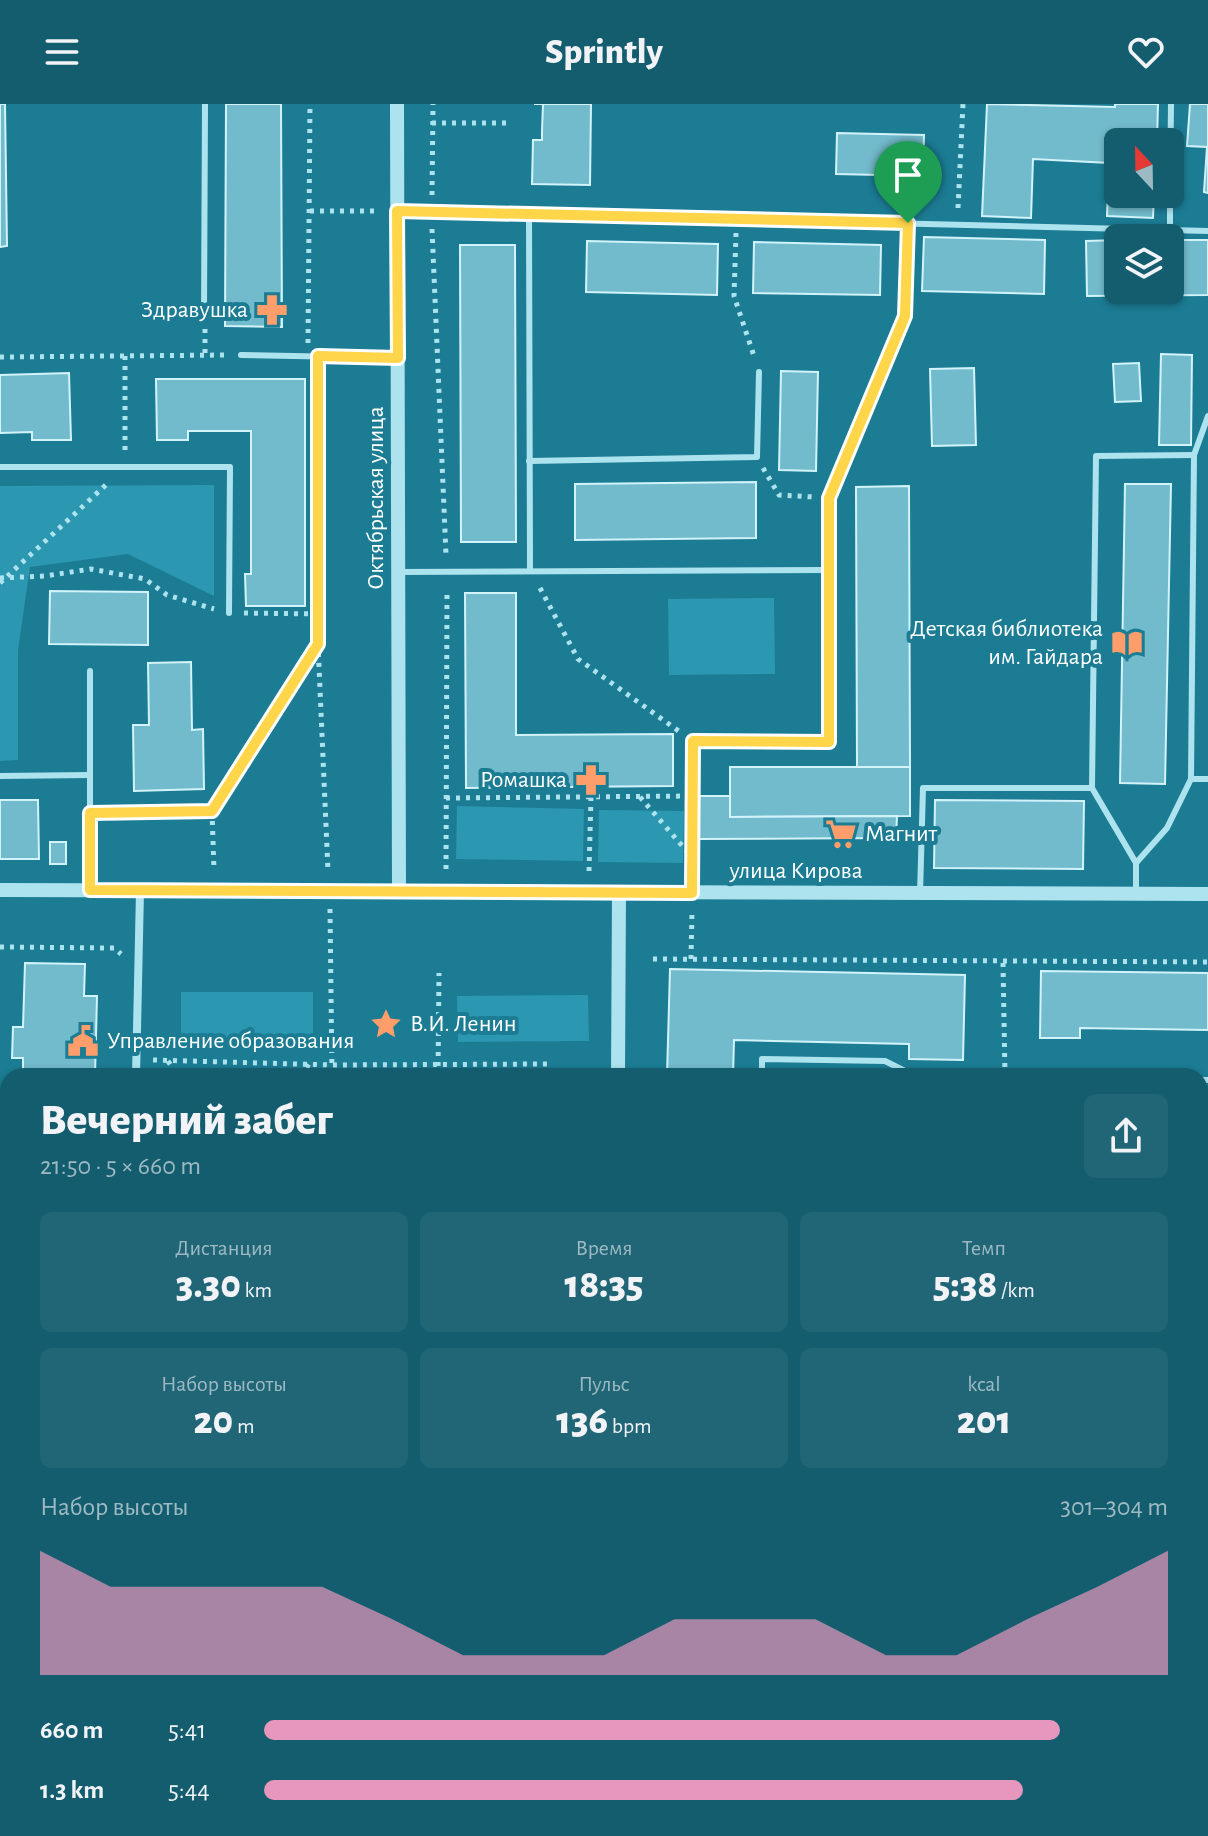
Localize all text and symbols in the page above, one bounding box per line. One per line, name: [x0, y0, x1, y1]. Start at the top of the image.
icon: menu: [40, 30, 84, 74]
icon: heart: [1124, 30, 1168, 74]
text: Sprintly: [545, 34, 663, 70]
north arrow: [1104, 128, 1184, 208]
map controls: [1104, 128, 1184, 304]
pin: [874, 141, 942, 223]
icon: arrive: [886, 153, 930, 197]
button: layers: [1104, 224, 1184, 304]
pharmacy icon: Здравушка: [255, 293, 289, 327]
place label: Здравушка: [141, 298, 248, 322]
street label: Октябрьская улица: [364, 406, 388, 590]
place label: Детская библиотека им. Гайдара: [910, 617, 1103, 669]
library icon: Детская библиотека им. Гайдара: [1110, 626, 1144, 660]
pharmacy icon: Ромашка: [574, 763, 608, 797]
place label: Ромашка: [480, 768, 567, 792]
supermarket icon: Магнит: [824, 817, 858, 851]
place label: Магнит: [865, 822, 937, 846]
street label: улица Кирова: [728, 859, 863, 883]
place icon: В.И. Ленин: [369, 1007, 403, 1041]
place label: В.И. Ленин: [410, 1012, 517, 1036]
public building icon: Управление образования: [66, 1024, 100, 1058]
place label: Управление образования: [107, 1029, 354, 1053]
button: share: [1084, 1094, 1168, 1178]
text: Вечерний забег: [40, 1099, 333, 1143]
text: 21:50 · 5 × 660 m: [40, 1153, 201, 1179]
text: Дистанция: [175, 1237, 273, 1259]
text: Время: [575, 1237, 633, 1259]
text: Темп: [962, 1237, 1006, 1259]
text: 3.30: [176, 1265, 241, 1305]
text: 18:35: [564, 1265, 644, 1305]
text: 5:38: [933, 1265, 997, 1305]
text: km: [241, 1279, 272, 1301]
text: /km: [997, 1279, 1035, 1301]
text: Набор высоты: [161, 1373, 287, 1395]
text: Пульс: [578, 1373, 630, 1395]
text: kcal: [967, 1373, 1001, 1395]
text: 20: [193, 1401, 233, 1441]
text: 136: [556, 1401, 608, 1441]
text: 201: [957, 1401, 1011, 1441]
text: m: [233, 1415, 255, 1437]
text: bpm: [608, 1415, 652, 1437]
text: Набор высоты: [40, 1494, 189, 1520]
text: 301–304 m: [1060, 1494, 1168, 1520]
text: 660 m: [40, 1717, 104, 1743]
text: 5:41: [168, 1717, 206, 1743]
text: 1.3 km: [40, 1777, 104, 1803]
text: 5:44: [168, 1777, 210, 1803]

